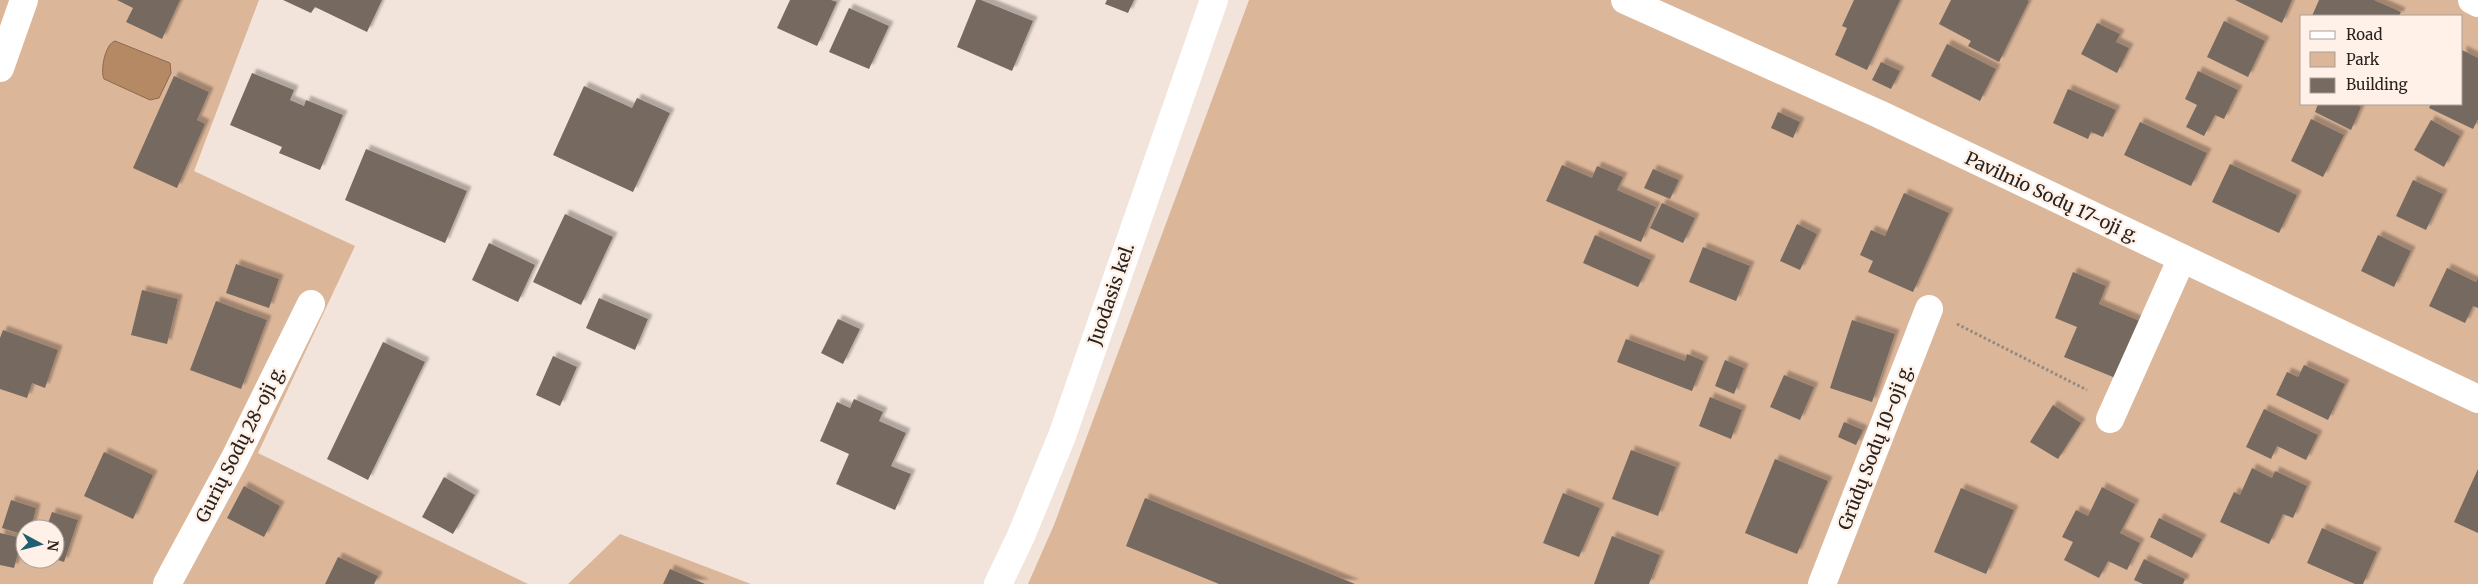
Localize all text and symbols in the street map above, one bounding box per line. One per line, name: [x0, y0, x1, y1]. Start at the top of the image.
legend: [2300, 15, 2463, 105]
text: Road: [2346, 25, 2382, 44]
text: Park: [2346, 50, 2380, 69]
text: Building: [2346, 75, 2408, 94]
street label: Pavilnio Sodų 17-oji g.: [1961, 147, 2143, 247]
street label: Juodasis kel.: [1082, 240, 1139, 349]
street label: Grūdų Sodų 10-oji g.: [1833, 361, 1917, 533]
street label: Gurių Sodų 28-oji g.: [191, 362, 289, 526]
north arrow: [15, 519, 65, 569]
text: N: [43, 539, 63, 552]

